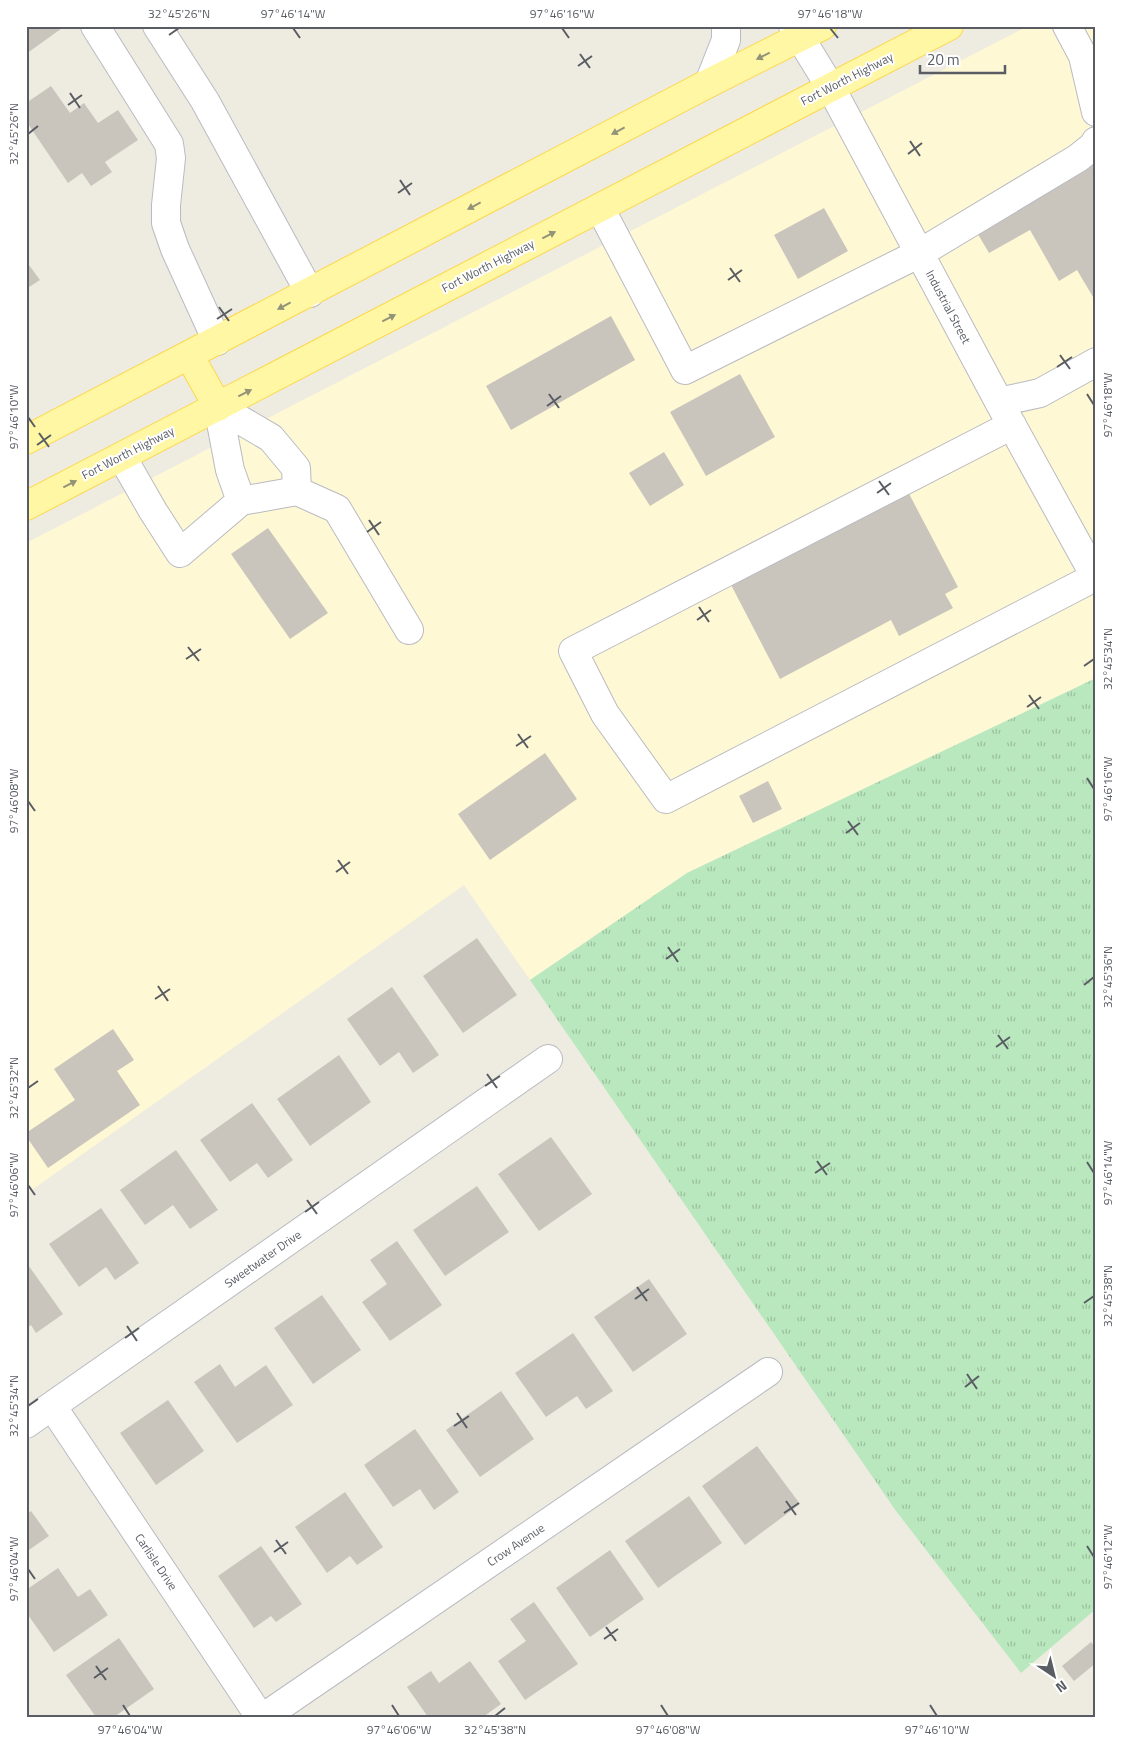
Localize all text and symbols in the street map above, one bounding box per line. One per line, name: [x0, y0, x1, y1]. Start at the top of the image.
text: 32°45'26"N: [148, 4, 210, 23]
text: 97°46'14"W: [261, 4, 326, 23]
text: 97°46'16"W: [530, 4, 595, 23]
text: 97°46'18"W: [798, 4, 863, 23]
scale bar: [920, 42, 1004, 74]
street label: Fort Worth Highway: [797, 47, 897, 110]
text: 20 m: [927, 48, 960, 71]
one-way arrow: [756, 52, 770, 60]
text: 32°45'26"N: [4, 103, 23, 165]
one-way arrow: [611, 127, 626, 135]
one-way arrow: [467, 202, 482, 210]
one-way arrow: [541, 231, 556, 239]
street label: Fort Worth Highway: [438, 234, 538, 297]
street label: Industrial Street: [921, 267, 976, 348]
one-way arrow: [277, 302, 291, 310]
one-way arrow: [382, 314, 396, 322]
text: 97°46'18"W: [1098, 372, 1117, 437]
text: 97°46'10"W: [4, 384, 23, 449]
one-way arrow: [237, 389, 252, 397]
street label: Fort Worth Highway: [78, 421, 178, 484]
one-way arrow: [62, 480, 77, 488]
text: 32°45'34"N: [1098, 628, 1117, 690]
text: 97°46'16"W: [1098, 756, 1117, 821]
text: 97°46'08"W: [4, 768, 23, 833]
text: 32°45'36"N: [1098, 946, 1117, 1008]
text: 32°45'32"N: [4, 1057, 23, 1119]
text: 97°46'14"W: [1098, 1140, 1117, 1205]
text: 97°46'06"W: [4, 1152, 23, 1217]
street label: Sweetwater Drive: [220, 1225, 305, 1292]
text: 32°45'38"N: [1098, 1265, 1117, 1327]
text: 32°45'34"N: [4, 1375, 23, 1437]
street label: Crow Avenue: [483, 1518, 548, 1571]
text: 97°46'12"W: [1098, 1524, 1117, 1589]
street label: Carlisle Drive: [130, 1529, 183, 1594]
text: 97°46'04"W: [4, 1536, 23, 1601]
north arrow: [1030, 1650, 1080, 1700]
text: N: [1052, 1676, 1072, 1698]
text: 97°46'04"W: [98, 1720, 163, 1739]
text: 97°46'06"W: [367, 1720, 432, 1739]
text: 32°45'38"N: [464, 1720, 526, 1739]
text: 97°46'08"W: [636, 1720, 701, 1739]
text: 97°46'10"W: [905, 1720, 970, 1739]

